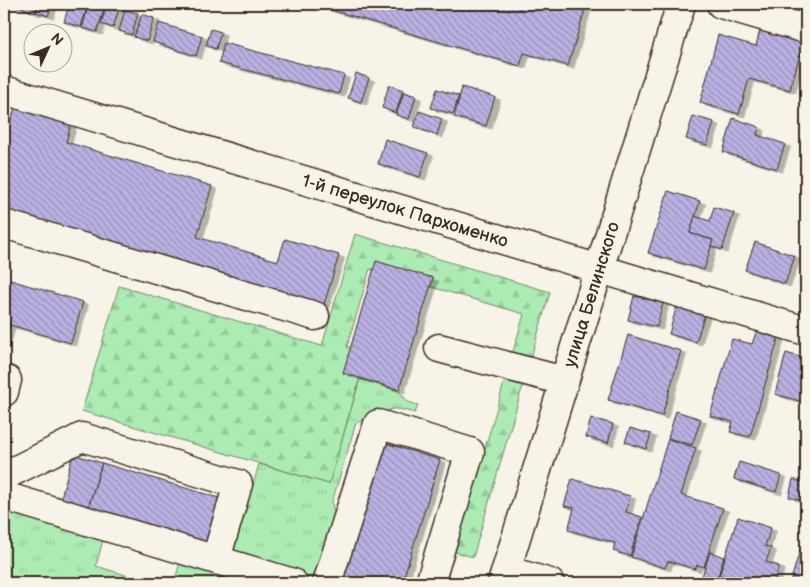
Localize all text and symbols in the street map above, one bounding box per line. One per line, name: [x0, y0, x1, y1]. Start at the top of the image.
north arrow: [22, 22, 72, 72]
text: N: [47, 30, 67, 49]
street label: 1-й переулок Пархоменко: [300, 170, 511, 251]
street label: улица Белинского: [559, 219, 624, 370]

